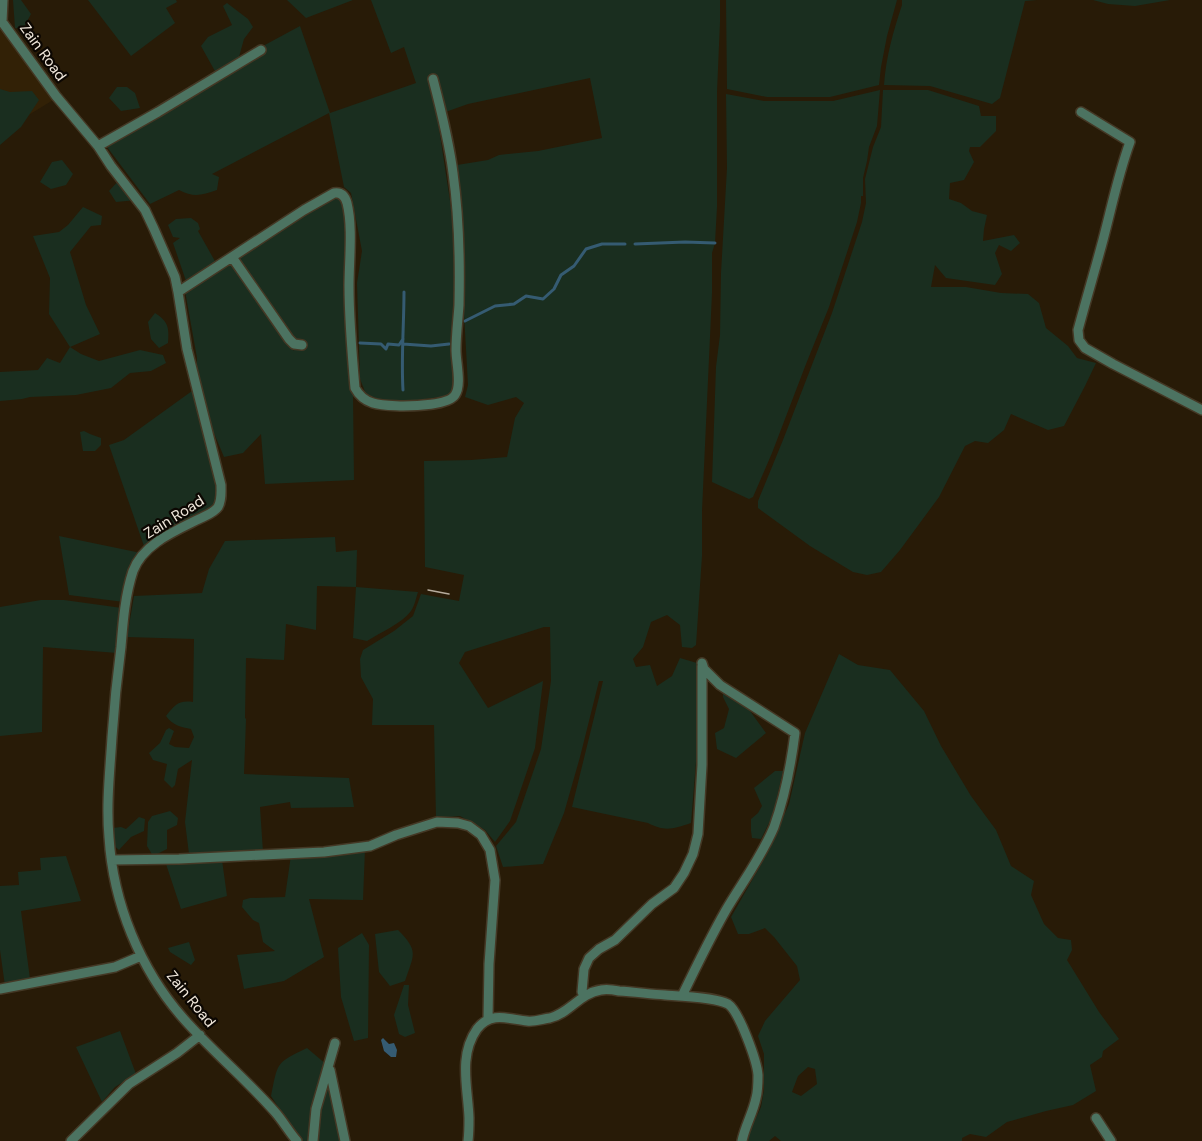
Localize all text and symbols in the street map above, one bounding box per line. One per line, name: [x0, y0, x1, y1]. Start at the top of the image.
street label: Zain Road: [15, 19, 71, 85]
street label: Zain Road: [140, 491, 208, 543]
street label: Zain Road: [162, 967, 220, 1031]

